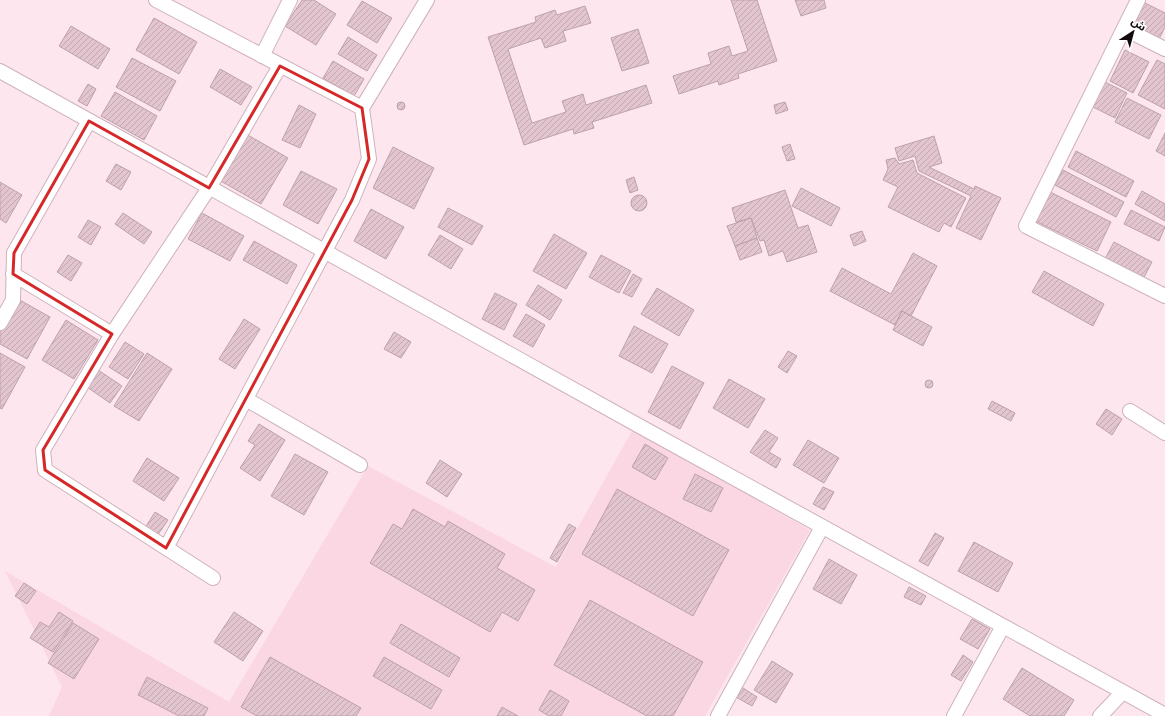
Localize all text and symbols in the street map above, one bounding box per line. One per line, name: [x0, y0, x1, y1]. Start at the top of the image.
north arrow: [1113, 12, 1153, 52]
text: ش: [1129, 14, 1149, 34]

